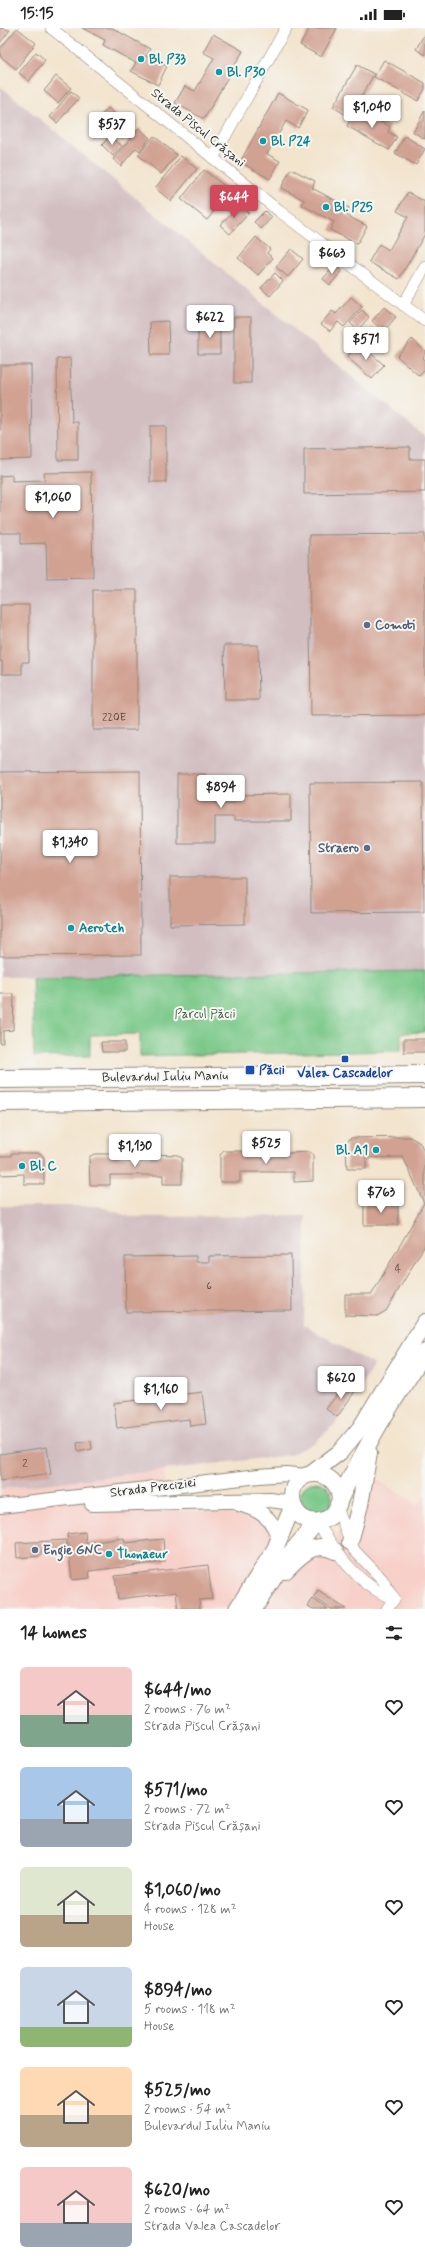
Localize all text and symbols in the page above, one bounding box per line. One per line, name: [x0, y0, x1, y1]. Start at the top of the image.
text: 15:15: [20, 4, 53, 24]
place label: Bl. P33: [149, 51, 186, 68]
marker: Bl. P33: [136, 54, 146, 64]
place label: Bl. P30: [227, 64, 266, 81]
marker: Bl. P30: [214, 67, 224, 77]
street label: Strada Piscul Crășani: [147, 85, 249, 171]
pin: $1,040: [339, 95, 405, 129]
text: $1,040: [353, 99, 391, 116]
pin: $537: [88, 112, 136, 146]
text: $537: [98, 116, 126, 133]
place label: Bl. P24: [271, 133, 311, 150]
marker: Bl. P24: [258, 136, 268, 146]
pin: $644: [210, 185, 258, 219]
text: $644: [219, 189, 249, 206]
place label: Bl. P25: [334, 199, 373, 216]
marker: Bl. P25: [321, 202, 331, 212]
pin: $663: [308, 241, 356, 275]
text: $663: [319, 245, 345, 262]
pin: $622: [186, 305, 234, 339]
text: $622: [196, 309, 224, 326]
pin: $571: [342, 327, 390, 361]
text: $571: [352, 331, 380, 348]
pin: $1,060: [20, 485, 86, 519]
text: $1,060: [34, 489, 72, 506]
place label: Comoti: [375, 617, 416, 634]
marker: Comoti: [362, 620, 372, 630]
house number: 220E: [102, 711, 127, 725]
pin: $894: [197, 775, 245, 809]
text: $894: [206, 779, 236, 796]
pin: $1,340: [37, 830, 103, 864]
text: $1,340: [52, 834, 88, 851]
place label: Straero: [318, 840, 360, 857]
marker: Straero: [362, 843, 372, 853]
place label: Aeroteh: [79, 920, 125, 937]
marker: Aeroteh: [66, 923, 76, 933]
park label: Parcul Păcii: [174, 1006, 236, 1023]
marker: Valea Cascadelor: [340, 1054, 350, 1064]
place label: Păcii: [259, 1062, 285, 1079]
marker: Păcii: [244, 1064, 256, 1076]
place label: Valea Cascadelor: [297, 1065, 394, 1082]
street label: Bulevardul Iuliu Maniu: [102, 1067, 228, 1087]
pin: $525: [242, 1131, 290, 1165]
pin: $1,130: [102, 1134, 168, 1168]
text: $525: [251, 1135, 281, 1152]
text: $1,130: [118, 1138, 152, 1155]
place label: Bl. A1: [336, 1142, 368, 1159]
marker: Bl. A1: [371, 1145, 381, 1155]
place label: Bl. C: [30, 1158, 58, 1175]
marker: Bl. C: [17, 1161, 27, 1171]
pin: $763: [357, 1180, 405, 1214]
text: $763: [367, 1184, 395, 1201]
house number: 4: [395, 1262, 402, 1276]
house number: 6: [206, 1279, 212, 1293]
pin: $620: [317, 1366, 365, 1400]
text: $620: [327, 1370, 356, 1387]
pin: $1,160: [128, 1377, 194, 1411]
text: $1,160: [143, 1381, 179, 1398]
house number: 2: [22, 1457, 28, 1471]
street label: Strada Preciziei: [109, 1474, 197, 1502]
place label: Engie GNC: [43, 1542, 102, 1562]
marker: Engie GNC: [30, 1545, 40, 1555]
place label: Thonaeur: [117, 1546, 169, 1563]
marker: Thonaeur: [104, 1549, 114, 1559]
text: 14 homes: [20, 1622, 87, 1644]
icon: filters: [383, 1622, 405, 1644]
text: $644/mo: [144, 1679, 211, 1701]
icon: home: [52, 1683, 100, 1731]
icon: heart: [383, 1696, 405, 1718]
text: 2 rooms · 76 m²: [144, 1701, 231, 1718]
text: Strada Piscul Crășani: [144, 1718, 261, 1735]
text: $571/mo: [144, 1779, 208, 1801]
icon: home: [52, 1783, 100, 1831]
icon: heart: [383, 1796, 405, 1818]
text: 2 rooms · 72 m²: [144, 1801, 230, 1818]
text: Strada Piscul Crășani: [144, 1818, 261, 1835]
text: $1,060/mo: [144, 1879, 221, 1901]
icon: home: [52, 1883, 100, 1931]
icon: heart: [383, 1896, 405, 1918]
text: 4 rooms · 128 m²: [144, 1901, 236, 1918]
text: House: [144, 1918, 175, 1935]
text: $894/mo: [144, 1979, 212, 2001]
icon: home: [52, 1983, 100, 2031]
icon: heart: [383, 1996, 405, 2018]
text: 5 rooms · 118 m²: [144, 2001, 235, 2018]
text: House: [144, 2018, 175, 2035]
text: $525/mo: [144, 2079, 211, 2101]
icon: home: [52, 2083, 100, 2131]
icon: heart: [383, 2096, 405, 2118]
text: 2 rooms · 54 m²: [144, 2101, 231, 2118]
text: Bulevardul Iuliu Maniu: [144, 2118, 270, 2135]
text: $620/mo: [144, 2179, 210, 2201]
icon: home: [52, 2183, 100, 2231]
icon: heart: [383, 2196, 405, 2218]
text: 2 rooms · 64 m²: [144, 2201, 230, 2218]
text: Strada Valea Cascadelor: [144, 2218, 280, 2235]

